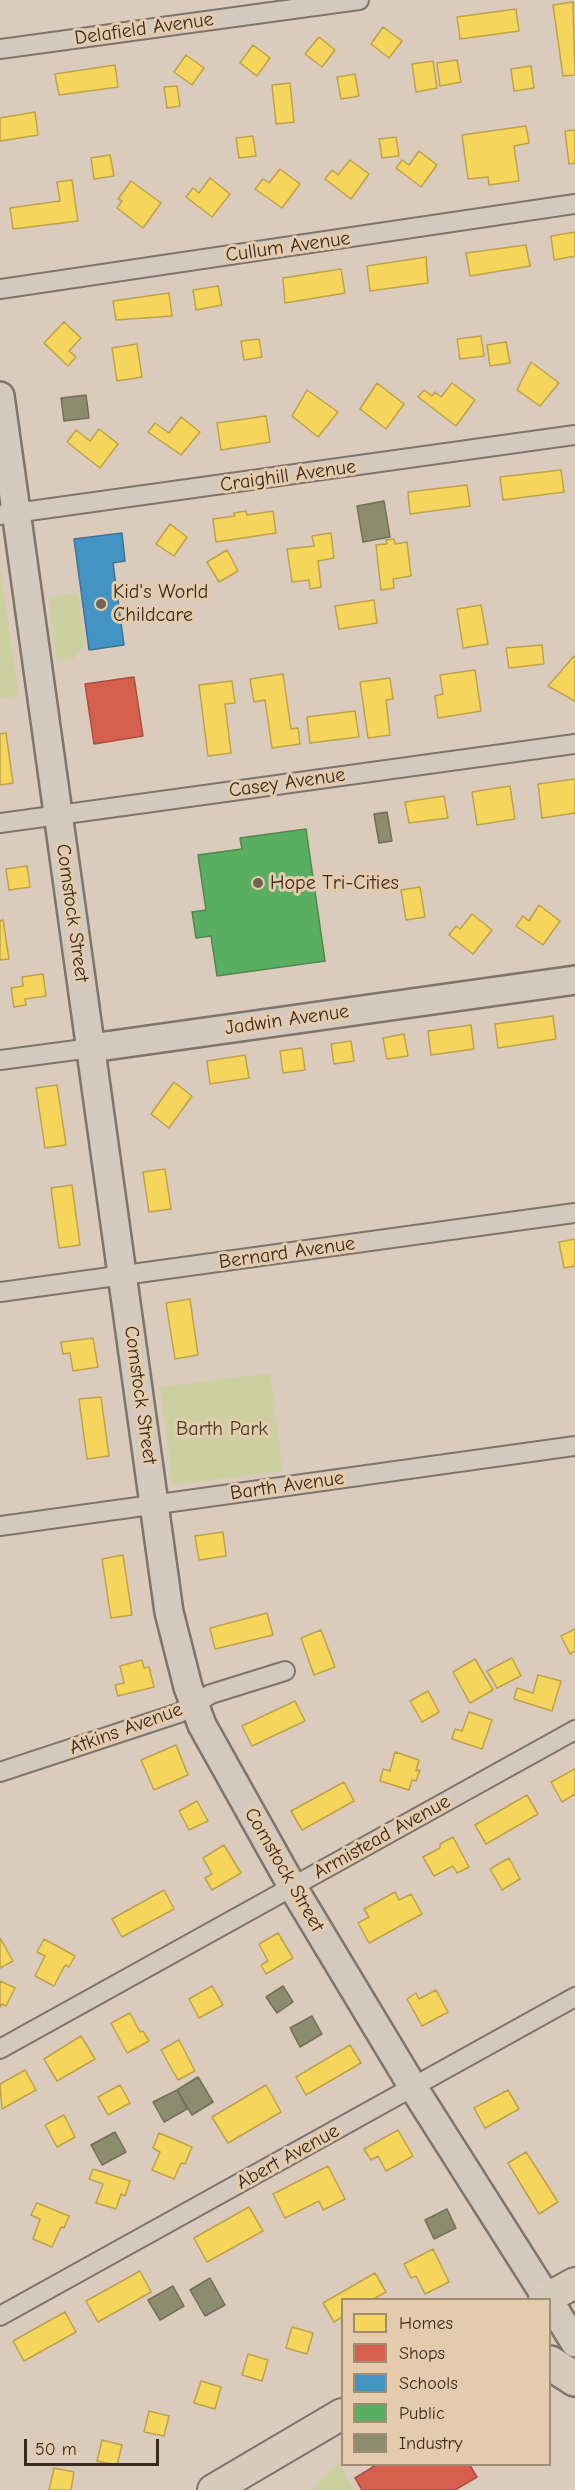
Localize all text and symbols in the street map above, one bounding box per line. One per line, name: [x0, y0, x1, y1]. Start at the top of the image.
street label: Delafield Avenue: [73, 7, 215, 51]
street label: Cullum Avenue: [224, 226, 352, 268]
street label: Craighill Avenue: [219, 455, 357, 497]
place label: Kid's World Childcare: [113, 580, 208, 627]
marker: Kid's World Childcare: [94, 597, 108, 611]
street label: Casey Avenue: [227, 763, 347, 803]
street label: Comstock Street: [50, 842, 94, 984]
place label: Hope Tri-Cities: [270, 871, 399, 895]
marker: Hope Tri-Cities: [251, 876, 265, 890]
street label: Jadwin Avenue: [223, 999, 351, 1041]
street label: Bernard Avenue: [217, 1232, 357, 1274]
street label: Comstock Street: [118, 1324, 162, 1466]
park label: Barth Park: [176, 1417, 268, 1441]
street label: Barth Avenue: [229, 1466, 345, 1506]
street label: Atkins Avenue: [66, 1697, 186, 1761]
street label: Armistead Avenue: [309, 1790, 455, 1884]
street label: Comstock Street: [239, 1804, 329, 1936]
street label: Abert Avenue: [233, 2119, 343, 2195]
legend: [341, 2298, 551, 2466]
text: Homes: [399, 2313, 453, 2334]
text: Shops: [399, 2343, 445, 2364]
text: Schools: [399, 2373, 458, 2394]
text: Public: [399, 2403, 445, 2424]
scale bar: [27, 2427, 162, 2465]
text: Industry: [399, 2433, 463, 2454]
text: 50 m: [35, 2439, 77, 2460]

